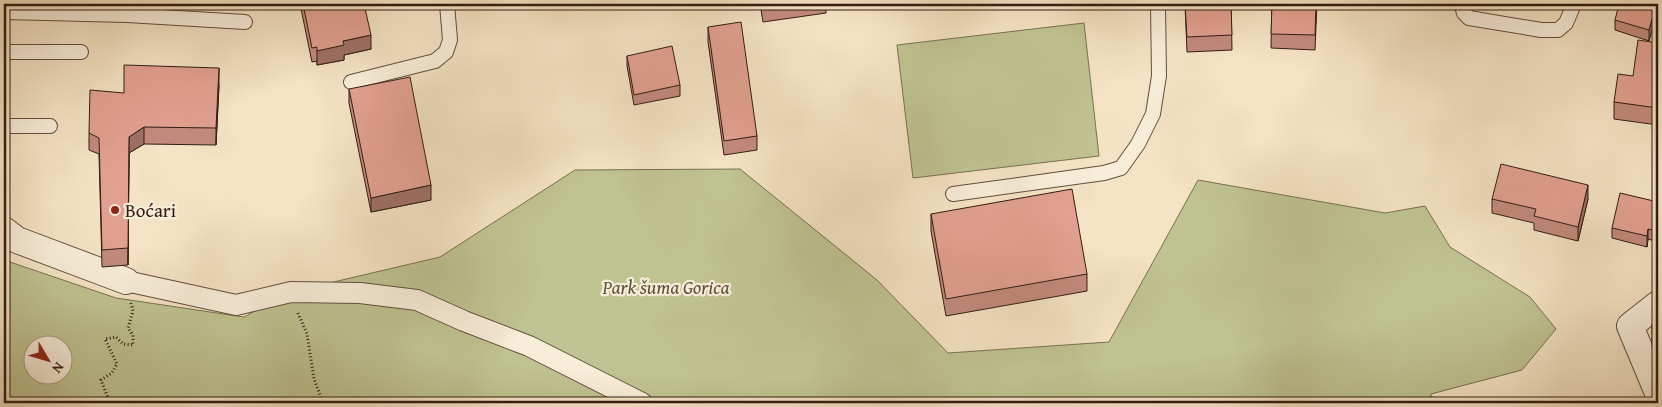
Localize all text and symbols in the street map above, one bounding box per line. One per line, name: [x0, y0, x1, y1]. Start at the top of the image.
place label: Boćari: [125, 196, 176, 224]
marker: Boćari: [109, 204, 121, 216]
park label: Park šuma Gorica: [601, 273, 730, 301]
north arrow: [22, 334, 72, 384]
text: N: [47, 358, 69, 378]

